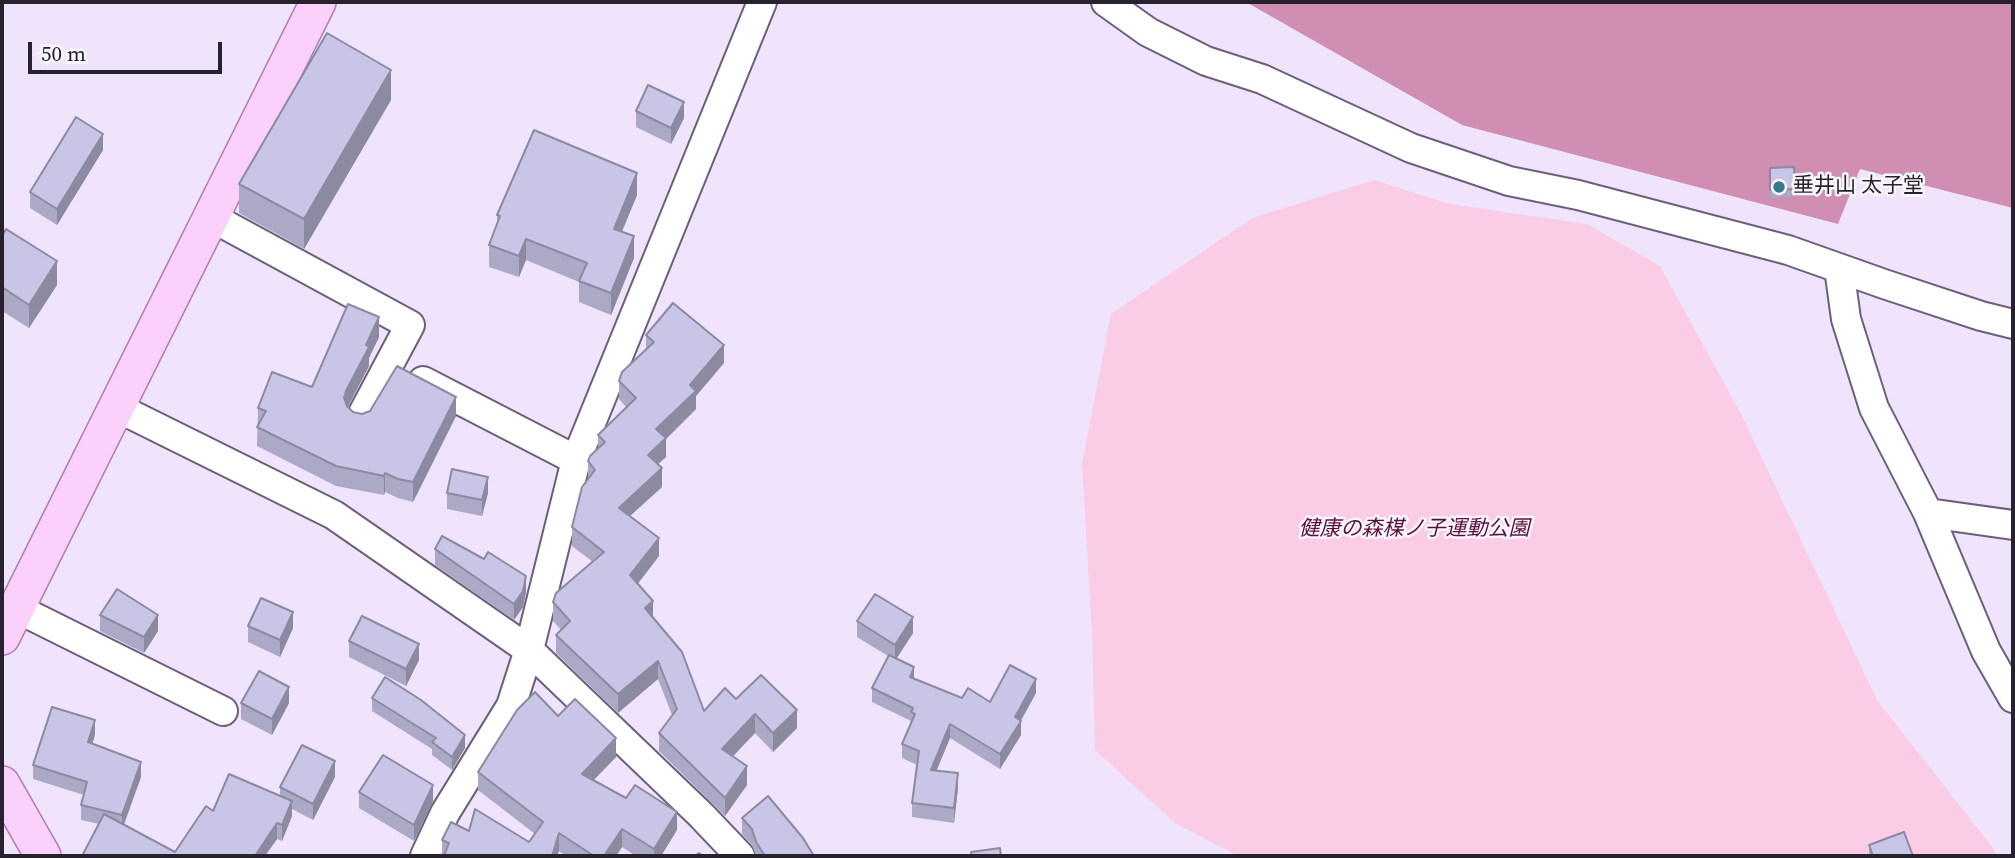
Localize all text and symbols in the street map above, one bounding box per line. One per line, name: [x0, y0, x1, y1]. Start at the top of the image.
scale bar: [32, 28, 226, 72]
text: 50 m: [41, 39, 86, 68]
place label: 垂井山 太子堂: [1793, 174, 1924, 200]
marker: 垂井山 太子堂: [1771, 179, 1787, 195]
park label: 健康の森楳ノ子運動公園: [1299, 517, 1529, 543]

